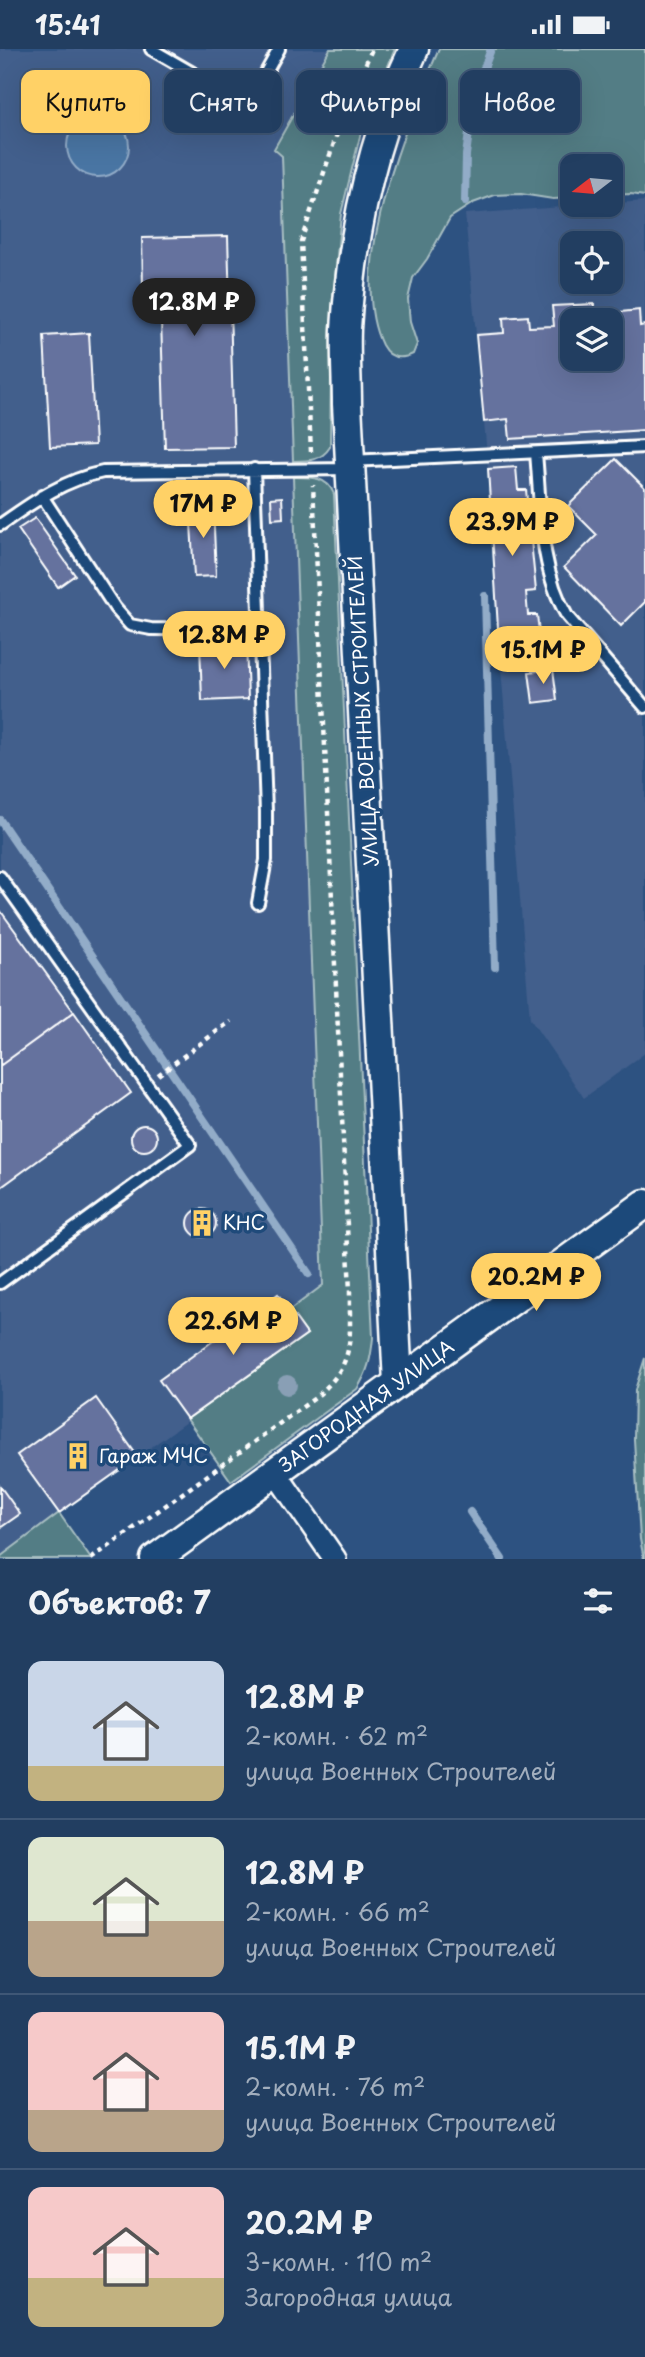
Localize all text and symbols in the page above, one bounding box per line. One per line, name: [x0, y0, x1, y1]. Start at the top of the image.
text: 15:41: [35, 5, 101, 44]
chip: Купить: [21, 70, 150, 133]
chip: Снять: [164, 70, 282, 133]
chip: Фильтры: [296, 70, 446, 133]
chip: Новое: [460, 70, 580, 133]
north arrow: [560, 154, 623, 217]
map controls: [560, 154, 623, 371]
button: locate: [560, 231, 623, 294]
pin: 12.8M ₽: [129, 279, 259, 338]
text: 12.8M ₽: [148, 283, 240, 318]
button: layers: [560, 308, 623, 371]
pin: 17M ₽: [154, 481, 252, 540]
text: 17M ₽: [170, 485, 236, 520]
pin: 23.9M ₽: [447, 498, 577, 558]
text: 23.9M ₽: [465, 503, 559, 538]
street label: УЛИЦА ВОЕННЫХ СТРОИТЕЛЕЙ: [340, 555, 384, 867]
pin: 12.8M ₽: [159, 611, 289, 671]
text: 12.8M ₽: [178, 616, 270, 651]
pin: 15.1M ₽: [478, 627, 608, 686]
text: 15.1M ₽: [501, 631, 585, 666]
building icon: КНС: [187, 1208, 217, 1238]
place label: КНС: [223, 1208, 265, 1236]
pin: 20.2M ₽: [471, 1253, 601, 1313]
text: 20.2M ₽: [487, 1258, 585, 1293]
pin: 22.6M ₽: [168, 1297, 298, 1357]
text: 22.6M ₽: [184, 1302, 282, 1337]
street label: ЗАГОРОДНАЯ УЛИЦА: [272, 1332, 459, 1478]
building icon: Гараж МЧС: [63, 1441, 93, 1471]
place label: Гараж МЧС: [99, 1441, 208, 1469]
text: Объектов: 7: [28, 1579, 211, 1624]
icon: filters: [579, 1582, 617, 1620]
text: 12.8M ₽: [245, 1673, 364, 1718]
icon: home: [84, 1689, 168, 1773]
text: 2-комн. · 62 m²: [245, 1718, 428, 1753]
text: улица Военных Строителей: [245, 1753, 557, 1788]
text: 12.8M ₽: [245, 1849, 364, 1894]
icon: home: [84, 1865, 168, 1949]
text: 2-комн. · 66 m²: [245, 1894, 430, 1929]
text: улица Военных Строителей: [245, 1929, 557, 1964]
text: 15.1M ₽: [245, 2024, 356, 2069]
icon: home: [84, 2040, 168, 2124]
text: 2-комн. · 76 m²: [245, 2069, 425, 2104]
text: улица Военных Строителей: [245, 2104, 557, 2139]
text: 20.2M ₽: [245, 2199, 373, 2244]
icon: home: [84, 2215, 168, 2299]
text: 3-комн. · 110 m²: [245, 2244, 432, 2279]
text: Загородная улица: [245, 2279, 452, 2314]

